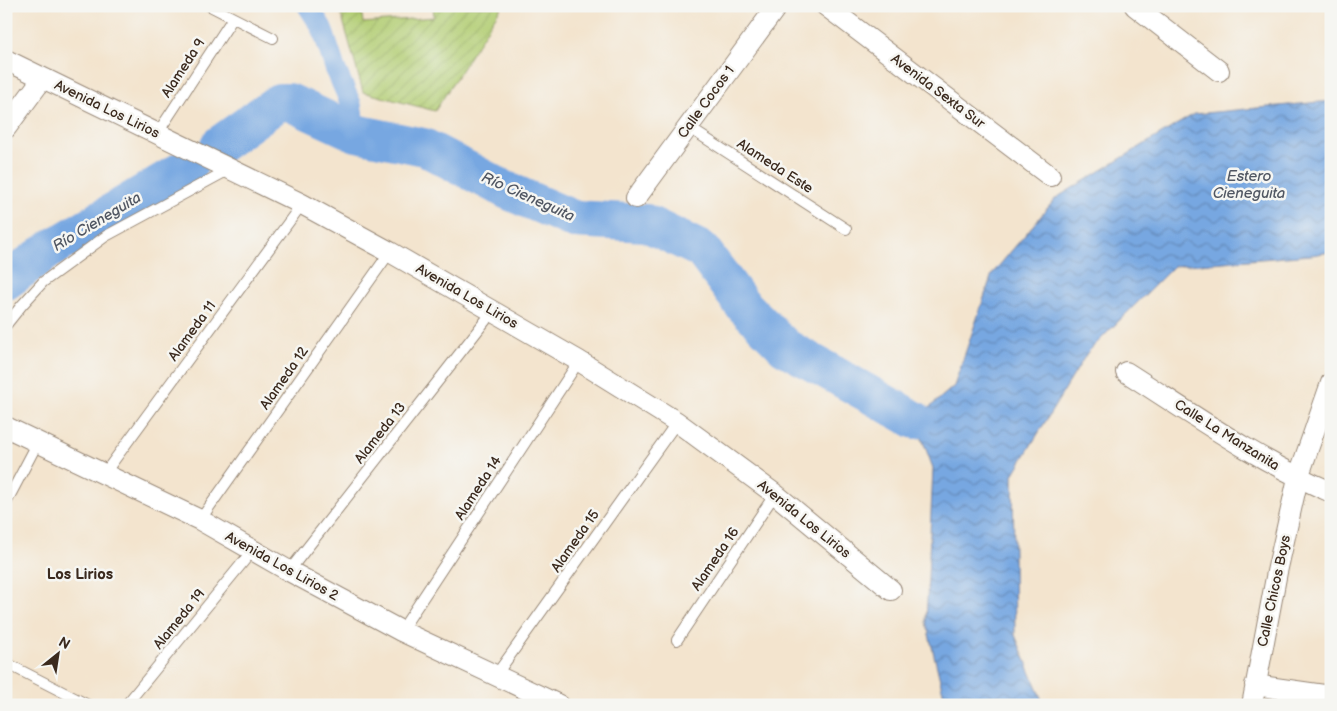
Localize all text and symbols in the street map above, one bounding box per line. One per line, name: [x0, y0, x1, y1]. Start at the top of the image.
street label: Alameda 9: [158, 35, 208, 101]
street label: Avenida Sexta Sur: [888, 50, 989, 132]
street label: Calle Cocos 1: [674, 62, 738, 142]
street label: Avenida Los Lirios: [52, 76, 162, 142]
street label: Alameda Este: [734, 135, 816, 197]
water label: Estero Cieneguita: [1213, 167, 1285, 203]
water label: Río Cieneguita: [479, 168, 577, 226]
water label: Río Cieneguita: [49, 188, 145, 256]
street label: Avenida Los Lirios: [413, 260, 521, 332]
street label: Alameda 11: [165, 298, 219, 364]
street label: Alameda 12: [256, 343, 312, 413]
street label: Calle La Manzanita: [1171, 396, 1283, 474]
street label: Alameda 13: [351, 399, 409, 467]
street label: Alameda 14: [451, 452, 505, 523]
street label: Avenida Los Lirios: [754, 476, 854, 562]
street label: Alameda 15: [547, 506, 603, 576]
street label: Alameda 16: [688, 524, 743, 594]
street label: Avenida Los Lirios 2: [222, 528, 342, 605]
street label: Calle Chicos Boys: [1254, 534, 1294, 648]
district label: Los Lirios: [47, 565, 113, 584]
street label: Alameda 19: [150, 585, 208, 653]
north arrow: [32, 628, 82, 678]
text: N: [55, 633, 73, 653]

